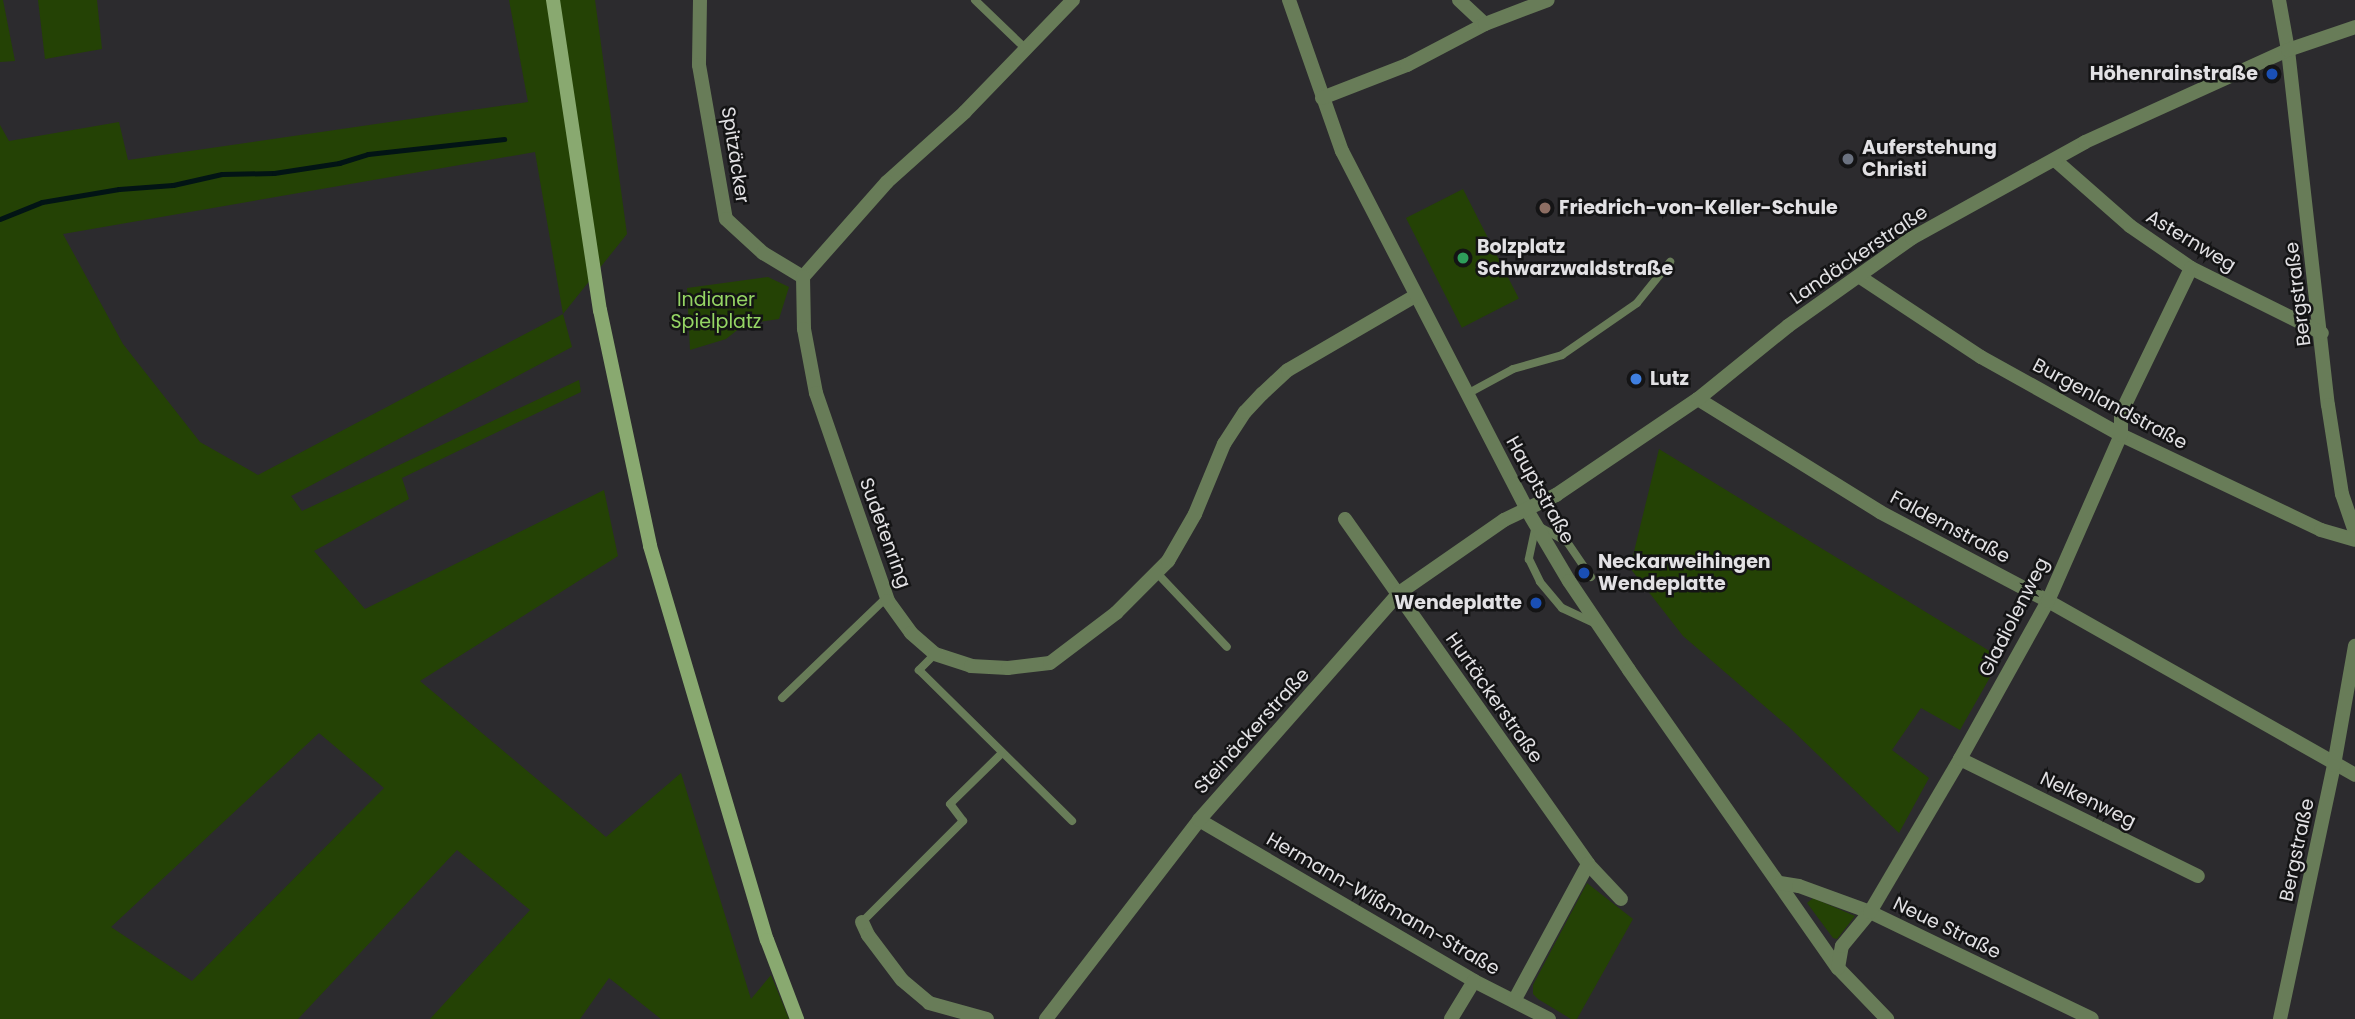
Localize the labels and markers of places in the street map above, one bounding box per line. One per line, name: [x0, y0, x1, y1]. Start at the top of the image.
place label: Höhenrainstraße: [2090, 63, 2258, 85]
marker: Höhenrainstraße: [2264, 66, 2280, 82]
place label: Auferstehung Christi: [1862, 137, 1997, 181]
marker: Auferstehung Christi: [1840, 151, 1856, 167]
place label: Friedrich-von-Keller-Schule: [1559, 197, 1838, 219]
marker: Friedrich-von-Keller-Schule: [1537, 200, 1553, 216]
place label: Bolzplatz Schwarzwaldstraße: [1477, 236, 1673, 280]
marker: Bolzplatz Schwarzwaldstraße: [1455, 250, 1471, 266]
place label: Lutz: [1650, 368, 1689, 390]
marker: Lutz: [1628, 371, 1644, 387]
place label: Neckarweihingen Wendeplatte: [1598, 551, 1771, 595]
marker: Neckarweihingen Wendeplatte: [1576, 565, 1592, 581]
place label: Wendeplatte: [1394, 592, 1522, 614]
marker: Wendeplatte: [1528, 595, 1544, 611]

